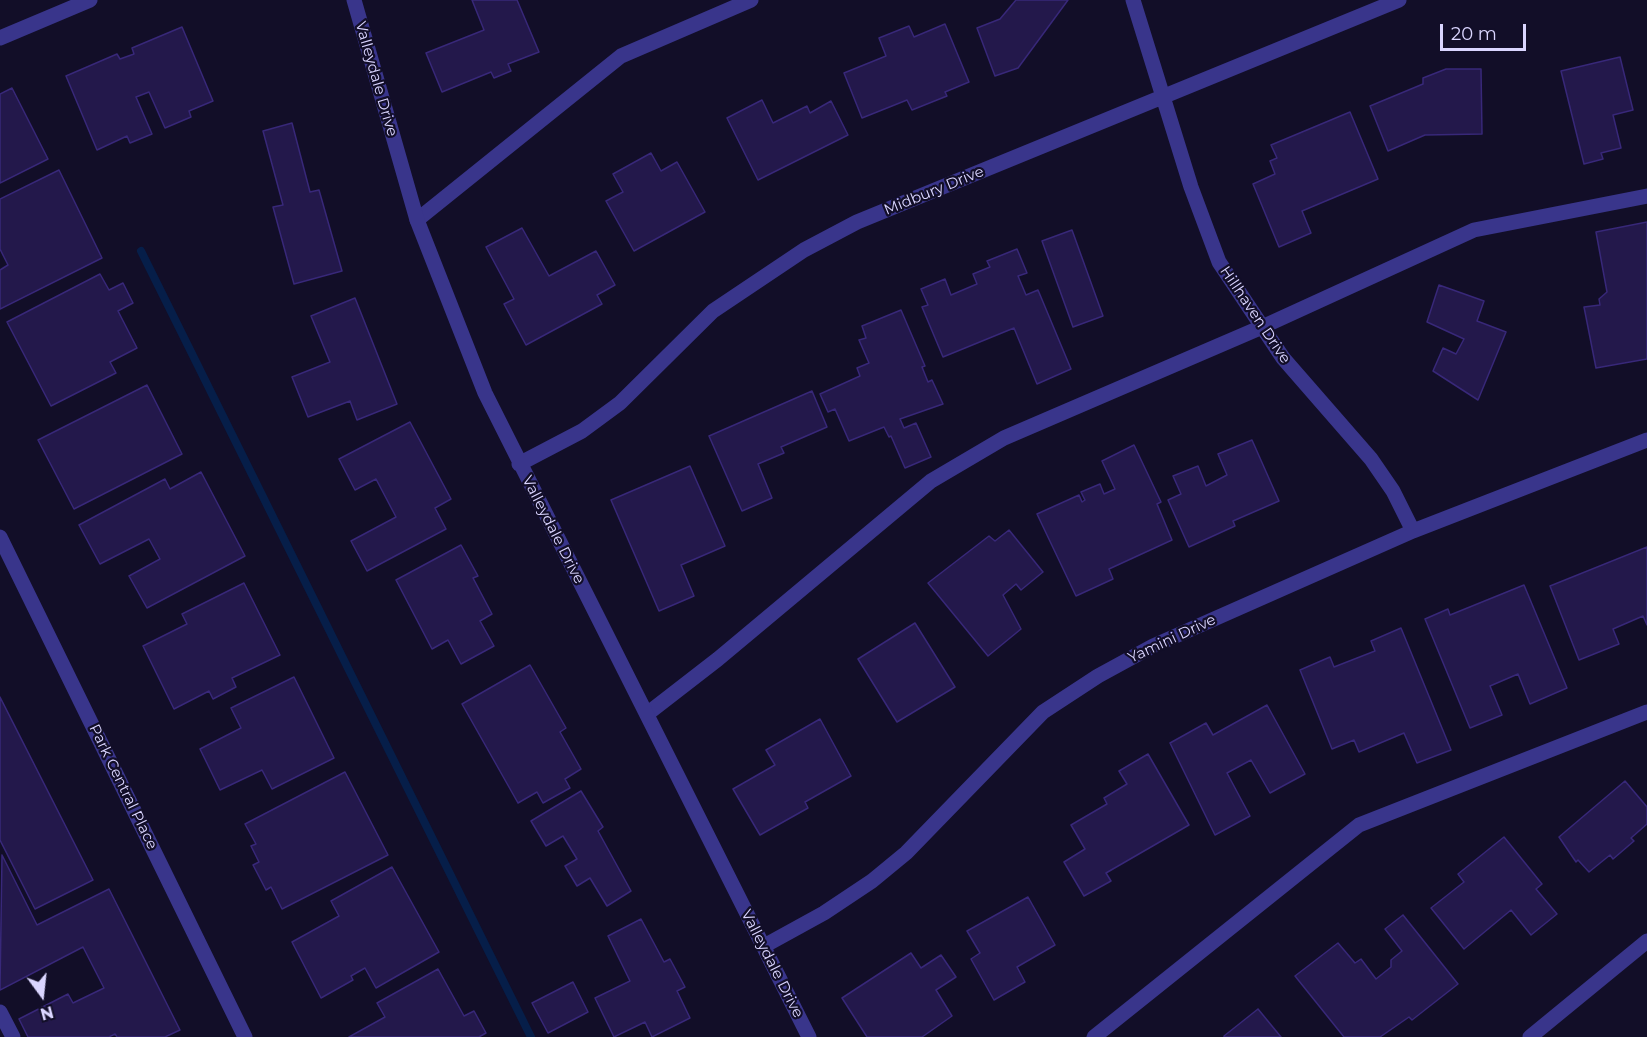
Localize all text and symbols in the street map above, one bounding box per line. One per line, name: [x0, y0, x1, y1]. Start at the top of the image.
scale bar: [1443, 12, 1528, 50]
street label: Valleydale Drive: [351, 19, 401, 139]
text: 20 m: [1451, 23, 1497, 45]
street label: Midbury Drive: [881, 163, 987, 219]
street label: Hillhaven Drive: [1216, 263, 1294, 367]
street label: Valleydale Drive: [518, 473, 588, 587]
street label: Yamini Drive: [1125, 611, 1219, 667]
street label: Park Central Place: [85, 721, 161, 853]
street label: Valleydale Drive: [737, 907, 807, 1021]
north arrow: [12, 965, 72, 1025]
text: N: [38, 1002, 55, 1024]

